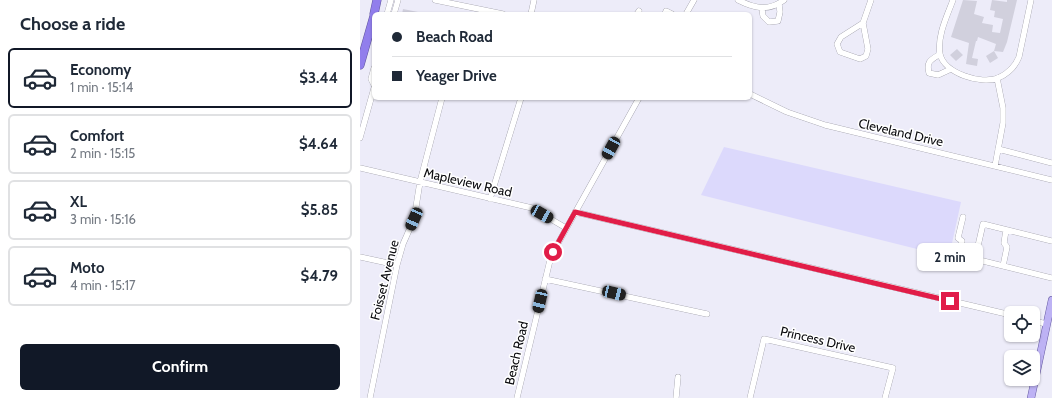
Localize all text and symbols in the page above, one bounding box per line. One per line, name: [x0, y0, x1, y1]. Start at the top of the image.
text: Choose a ride: [20, 13, 125, 35]
text: Beach Road: [416, 28, 493, 46]
icon: car: [22, 60, 58, 96]
text: Economy: [70, 61, 131, 79]
text: Yeager Drive: [416, 67, 497, 85]
text: $3.44: [299, 69, 338, 87]
text: 1 min · 15:14: [70, 79, 133, 95]
street label: Cleveland Drive: [857, 114, 945, 150]
icon: car: [22, 126, 58, 162]
text: Comfort: [70, 127, 124, 145]
text: $4.64: [299, 135, 338, 153]
car: [600, 135, 622, 161]
text: 2 min · 15:15: [70, 145, 135, 161]
street label: Mapleview Road: [422, 164, 514, 200]
icon: car: [22, 192, 58, 228]
text: XL: [70, 193, 87, 211]
text: $5.85: [301, 201, 338, 219]
car: [529, 203, 555, 225]
car: [404, 206, 424, 232]
text: 3 min · 15:16: [70, 211, 136, 227]
street label: Foisset Avenue: [366, 238, 402, 322]
route start: [544, 243, 562, 261]
callout: 2 min: [917, 243, 983, 271]
text: 2 min: [934, 249, 966, 265]
icon: car: [22, 258, 58, 294]
text: Moto: [70, 259, 104, 277]
text: $4.79: [301, 267, 338, 285]
text: 4 min · 15:17: [70, 277, 136, 293]
car: [601, 284, 627, 302]
car: [531, 288, 549, 314]
route end: [941, 292, 959, 310]
map controls: [1004, 306, 1040, 386]
button: locate: [1004, 306, 1040, 342]
street label: Beach Road: [501, 320, 531, 386]
street label: Princess Drive: [779, 323, 858, 356]
button: Confirm: [20, 344, 340, 390]
button: layers: [1004, 350, 1040, 386]

